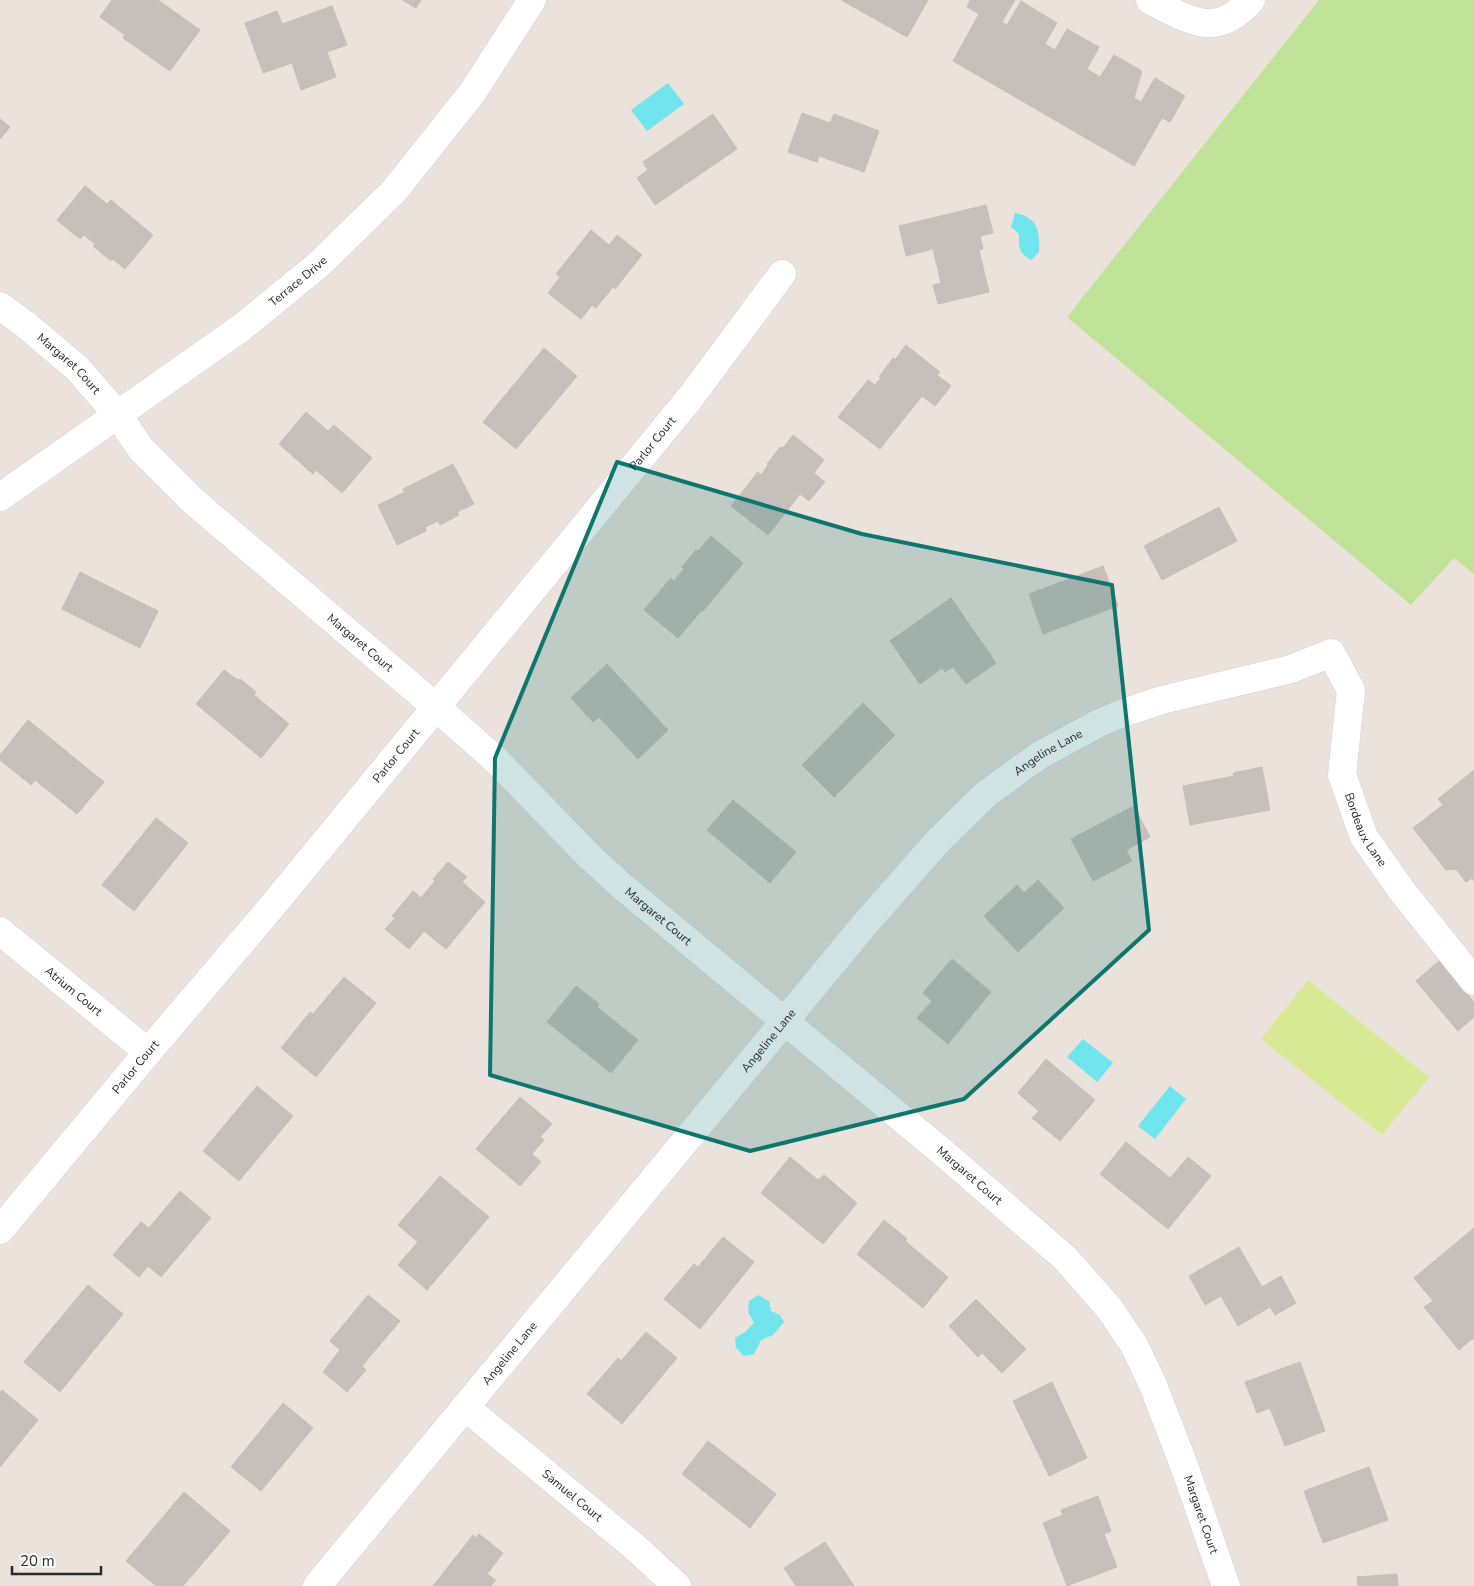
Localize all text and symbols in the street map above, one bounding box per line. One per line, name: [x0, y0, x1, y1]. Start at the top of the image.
street label: Terrace Drive: [265, 253, 331, 310]
street label: Margaret Court: [34, 330, 105, 398]
street label: Parlor Court: [626, 413, 680, 474]
street label: Margaret Court: [324, 610, 397, 676]
street label: Parlor Court: [369, 725, 423, 786]
street label: Angeline Lane: [1010, 725, 1085, 779]
street label: Bordeaux Lane: [1341, 790, 1390, 870]
street label: Margaret Court: [622, 884, 696, 949]
street label: Atrium Court: [41, 963, 106, 1020]
street label: Angeline Lane: [737, 1006, 799, 1076]
street label: Parlor Court: [108, 1036, 163, 1097]
street label: Margaret Court: [933, 1143, 1006, 1209]
street label: Angeline Lane: [479, 1318, 541, 1388]
street label: Samuel Court: [539, 1466, 606, 1526]
street label: Margaret Court: [1180, 1473, 1222, 1557]
scale bar: [12, 1544, 101, 1576]
text: 20 m: [20, 1551, 55, 1571]

